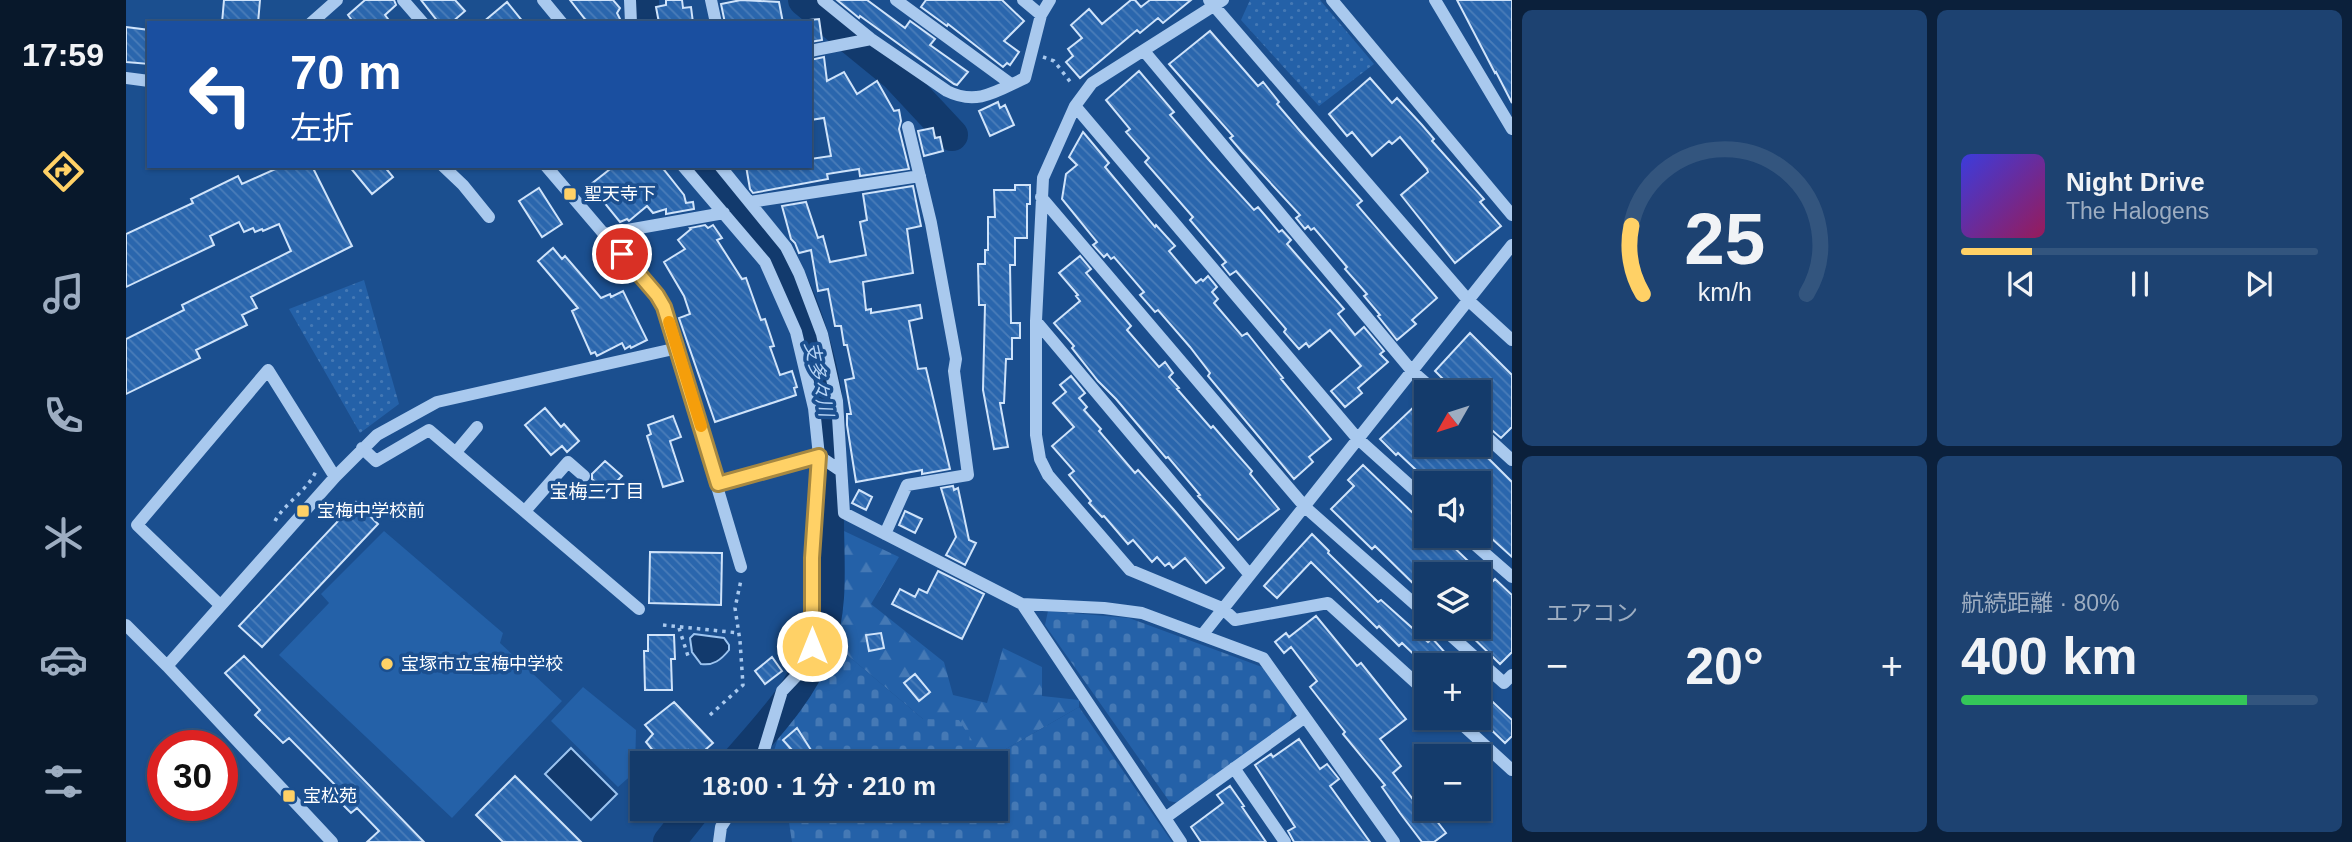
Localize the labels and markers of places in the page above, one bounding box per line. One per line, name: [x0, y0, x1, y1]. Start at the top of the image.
place label: 聖天寺下: [584, 184, 656, 204]
marker: 聖天寺下: [562, 186, 578, 202]
pin: [592, 224, 652, 284]
place label: 宝梅中学校前: [317, 501, 425, 521]
marker: 宝梅中学校前: [295, 503, 311, 519]
place label: 宝塚市立宝梅中学校: [401, 654, 563, 674]
marker: 宝塚市立宝梅中学校: [379, 656, 395, 672]
place label: 宝松苑: [303, 786, 357, 806]
marker: 宝松苑: [281, 788, 297, 804]

